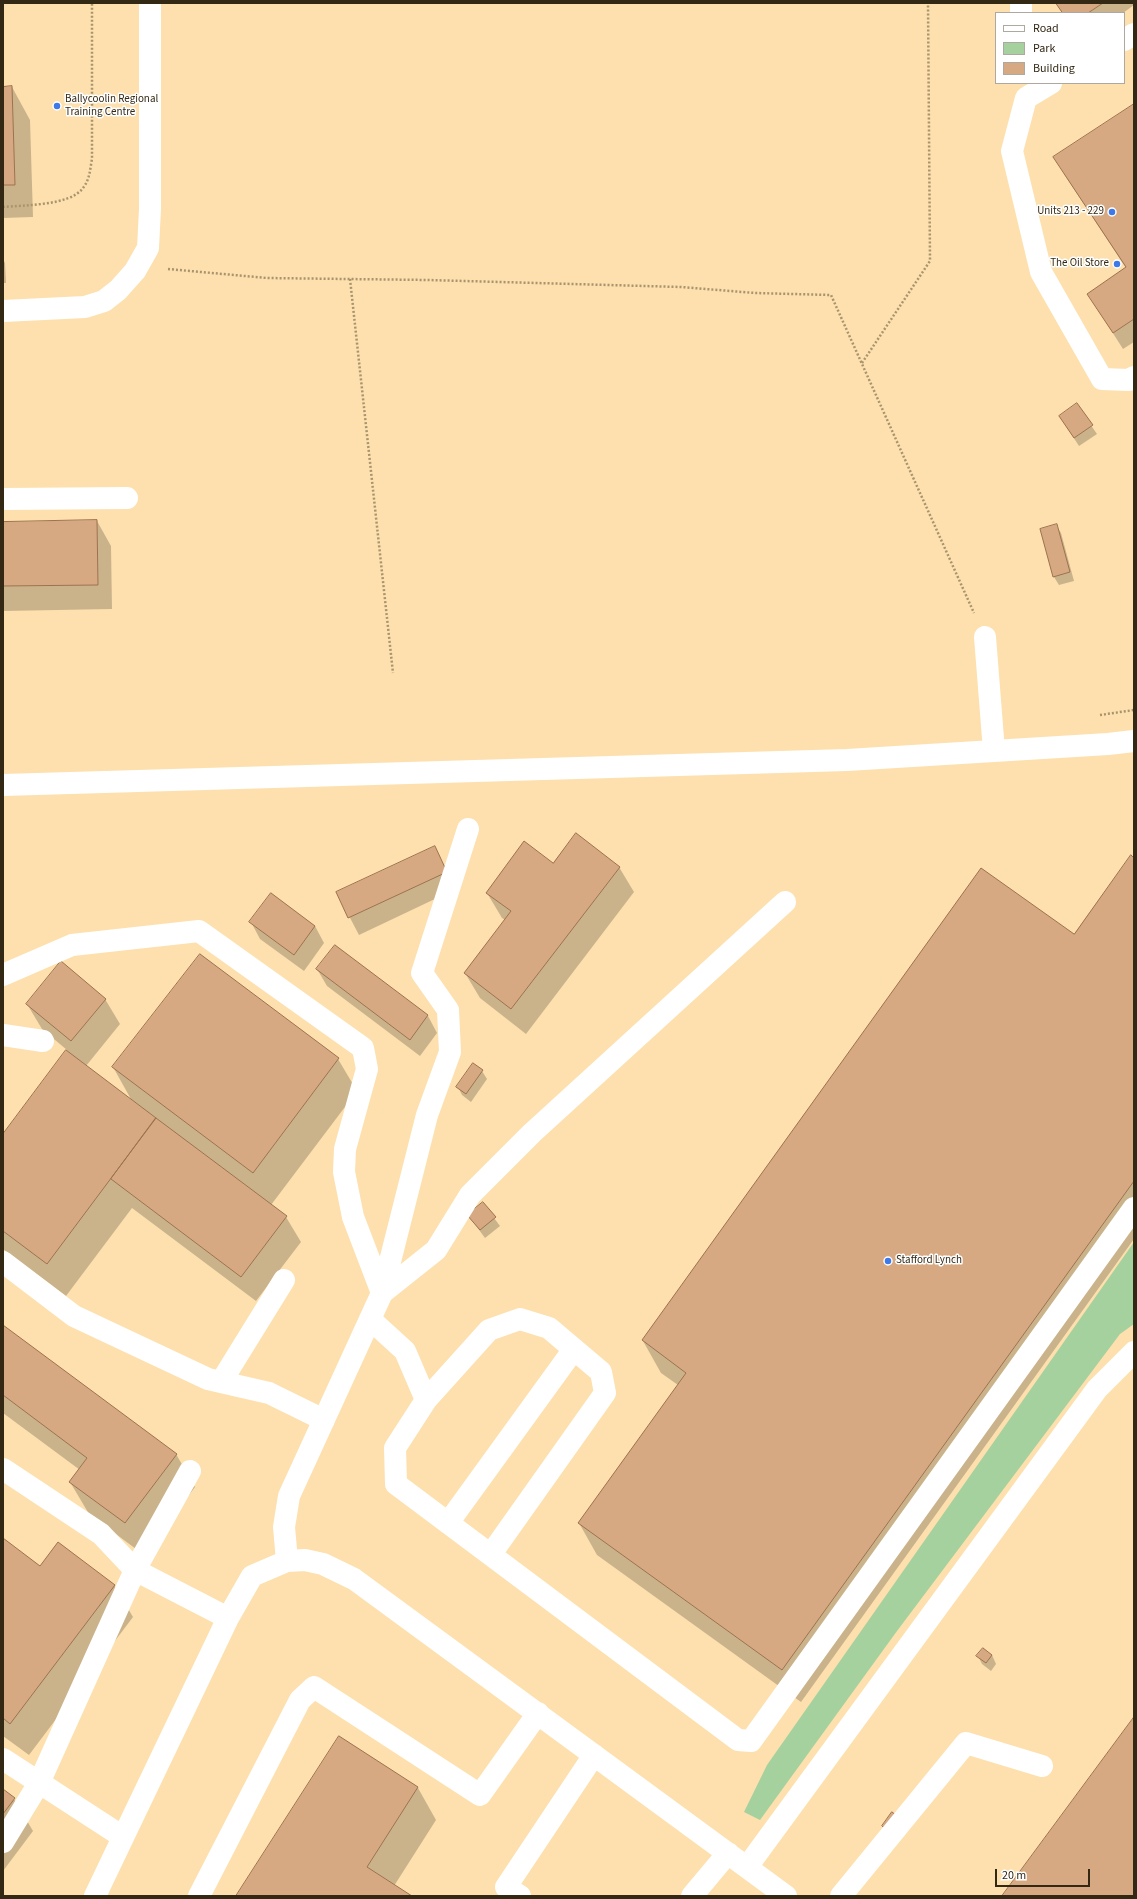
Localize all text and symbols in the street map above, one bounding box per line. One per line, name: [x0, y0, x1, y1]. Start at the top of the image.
legend: [995, 12, 1125, 84]
text: Road: [1033, 20, 1059, 37]
text: Park: [1033, 40, 1055, 57]
text: Building: [1033, 60, 1075, 77]
place label: Ballycoolin Regional Training Centre: [65, 93, 158, 119]
marker: Ballycoolin Regional Training Centre: [52, 101, 62, 111]
place label: Units 213 - 229: [1037, 205, 1104, 219]
marker: Units 213 - 229: [1107, 207, 1117, 217]
place label: The Oil Store: [1050, 257, 1109, 271]
marker: The Oil Store: [1112, 259, 1122, 269]
place label: Stafford Lynch: [896, 1254, 962, 1268]
marker: Stafford Lynch: [883, 1256, 893, 1266]
scale bar: [997, 1861, 1092, 1887]
text: 20 m: [1002, 1867, 1026, 1884]

